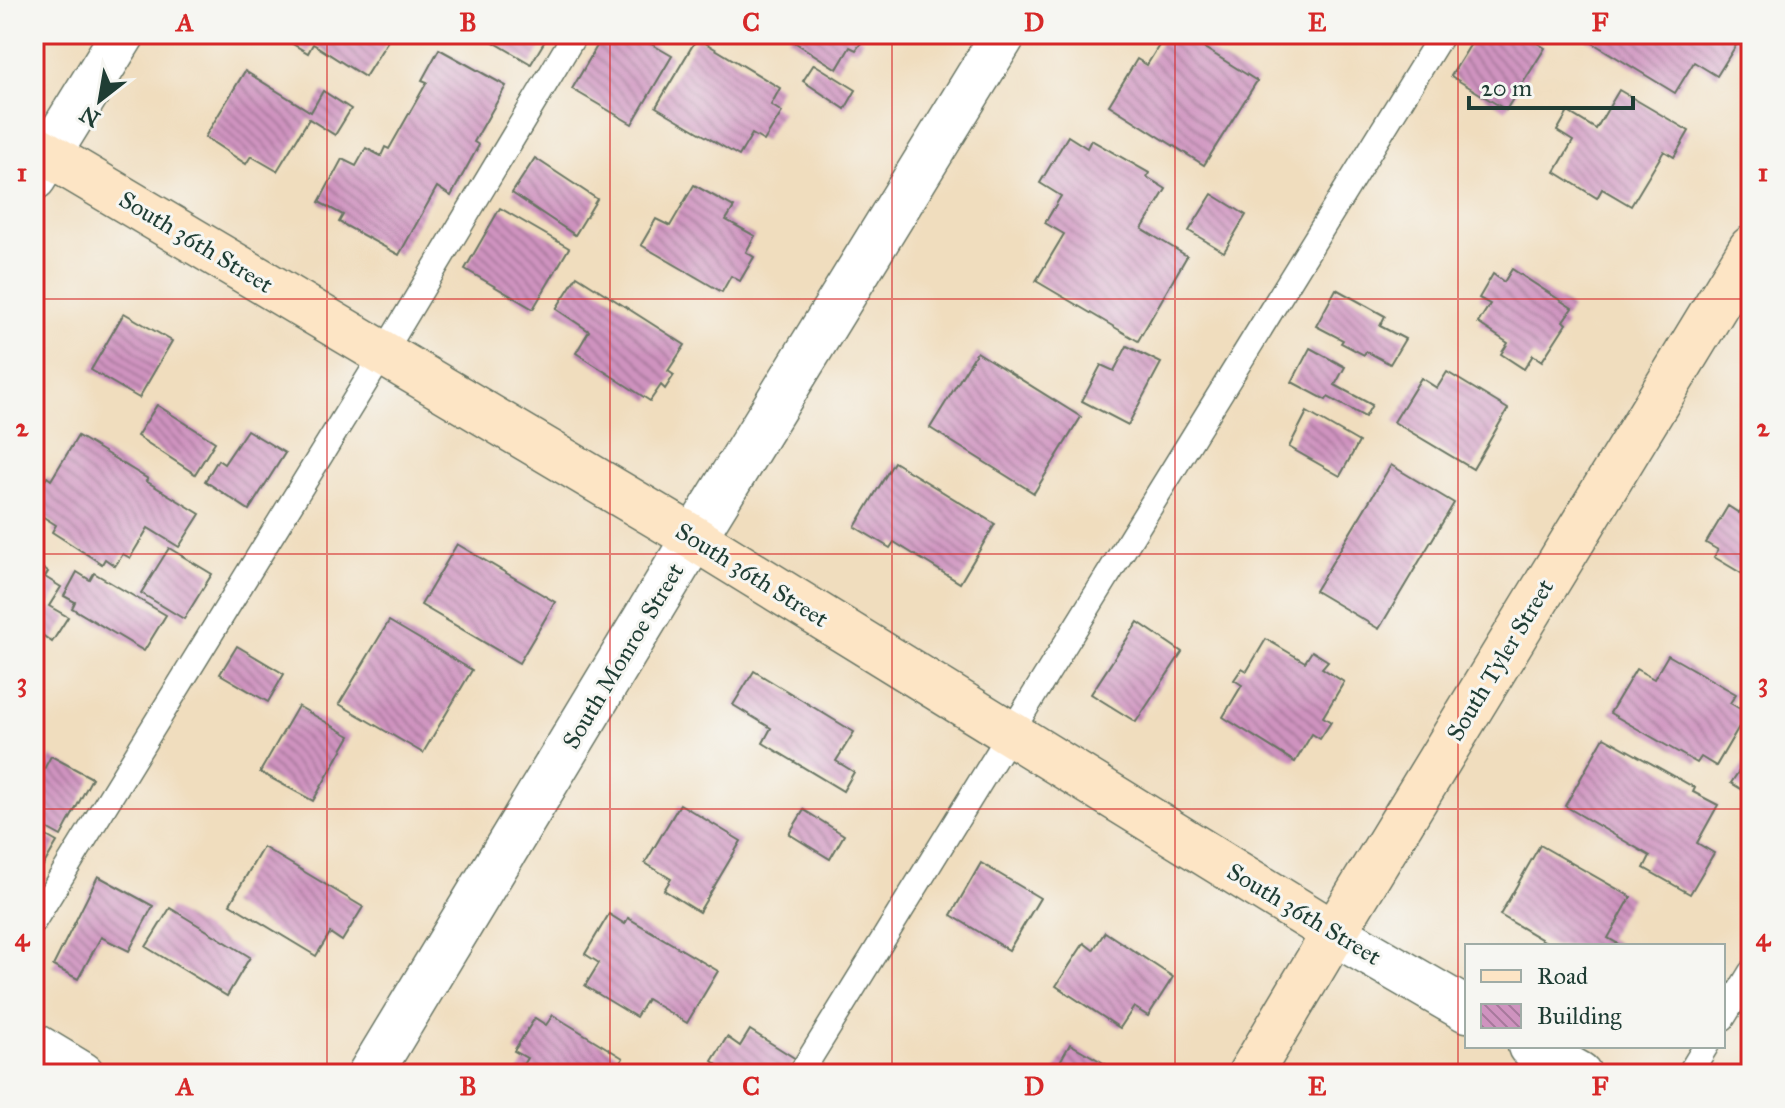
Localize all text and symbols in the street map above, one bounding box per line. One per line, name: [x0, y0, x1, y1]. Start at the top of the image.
text: A: [174, 6, 194, 38]
text: B: [459, 6, 477, 38]
text: C: [742, 6, 760, 38]
text: D: [1024, 6, 1044, 38]
text: E: [1308, 6, 1327, 38]
text: F: [1592, 6, 1609, 38]
north arrow: [60, 60, 140, 140]
scale bar: [1469, 60, 1633, 110]
text: 20 m: [1481, 73, 1532, 103]
text: N: [75, 100, 105, 133]
text: 1: [17, 156, 27, 188]
text: 1: [1758, 156, 1768, 188]
street label: South 36th Street: [114, 184, 279, 300]
text: 2: [16, 411, 30, 443]
text: 2: [1757, 411, 1771, 443]
street label: South 36th Street: [670, 516, 834, 634]
street label: South Monroe Street: [556, 557, 691, 754]
street label: South Tyler Street: [1440, 573, 1560, 746]
text: 3: [17, 666, 27, 698]
text: 3: [1758, 666, 1768, 698]
street label: South 36th Street: [1222, 856, 1387, 972]
text: 4: [15, 921, 31, 953]
text: 4: [1756, 921, 1772, 953]
legend: [1465, 944, 1725, 1048]
text: Road: [1537, 961, 1588, 991]
text: Building: [1537, 1001, 1622, 1031]
text: A: [174, 1070, 194, 1102]
text: B: [459, 1070, 477, 1102]
text: C: [742, 1070, 760, 1102]
text: D: [1024, 1070, 1044, 1102]
text: E: [1308, 1070, 1327, 1102]
text: F: [1592, 1070, 1609, 1102]

